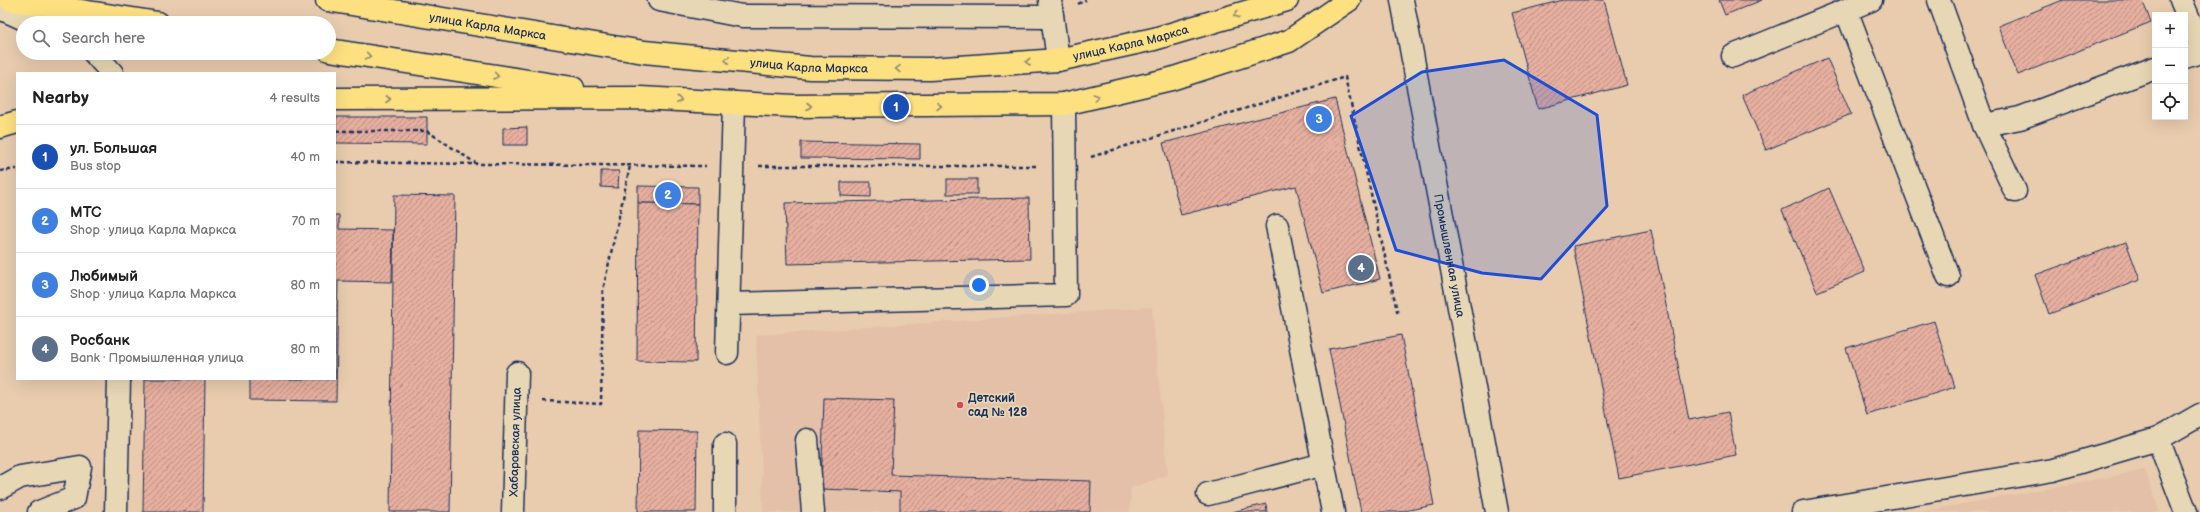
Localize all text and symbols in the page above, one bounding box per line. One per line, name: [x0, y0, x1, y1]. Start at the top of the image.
street label: улица Карла Маркса: [428, 9, 547, 43]
one-way arrow: [1233, 10, 1240, 19]
map controls: [2152, 12, 2188, 120]
button: +: [2152, 12, 2188, 48]
search box: [16, 16, 336, 60]
street label: улица Карла Маркса: [1072, 22, 1190, 64]
icon: search: [30, 27, 52, 49]
text: Search here: [62, 29, 145, 48]
button: −: [2152, 48, 2188, 84]
one-way arrow: [364, 51, 371, 60]
street label: улица Карла Маркса: [749, 55, 868, 76]
one-way arrow: [724, 56, 730, 65]
one-way arrow: [1025, 58, 1031, 67]
one-way arrow: [895, 65, 901, 73]
one-way arrow: [493, 71, 499, 80]
button: locate: [2152, 84, 2188, 120]
text: Nearby: [32, 88, 89, 108]
text: 4 results: [270, 90, 320, 106]
pin: 1: [883, 92, 909, 122]
one-way arrow: [1092, 93, 1099, 102]
one-way arrow: [385, 95, 391, 103]
one-way arrow: [676, 96, 682, 105]
one-way arrow: [806, 102, 812, 111]
one-way arrow: [936, 102, 942, 110]
pin: 3: [1306, 104, 1332, 134]
text: ул. Большая: [70, 139, 157, 158]
text: 1: [42, 149, 48, 165]
text: 40 m: [290, 149, 320, 165]
text: Bus stop: [70, 158, 121, 174]
pin: 2: [655, 180, 681, 210]
street label: Промышленная улица: [1431, 193, 1468, 319]
text: МТС: [70, 203, 102, 222]
text: 2: [41, 213, 49, 229]
text: 70 m: [292, 213, 320, 229]
text: Shop · улица Карла Маркса: [70, 222, 236, 238]
pin: 4: [1348, 253, 1374, 283]
text: Любимый: [70, 267, 138, 286]
your location: [969, 275, 989, 295]
text: 3: [41, 277, 49, 293]
text: 80 m: [291, 277, 320, 293]
text: Shop · улица Карла Маркса: [70, 286, 236, 302]
text: Росбанк: [70, 331, 130, 350]
text: 4: [41, 341, 49, 357]
text: 80 m: [291, 341, 320, 357]
text: Bank · Промышленная улица: [70, 350, 244, 366]
street label: Хабаровская улица: [506, 387, 524, 497]
place label: Детский сад № 128: [968, 391, 1028, 420]
marker: Детский сад № 128: [955, 400, 965, 410]

